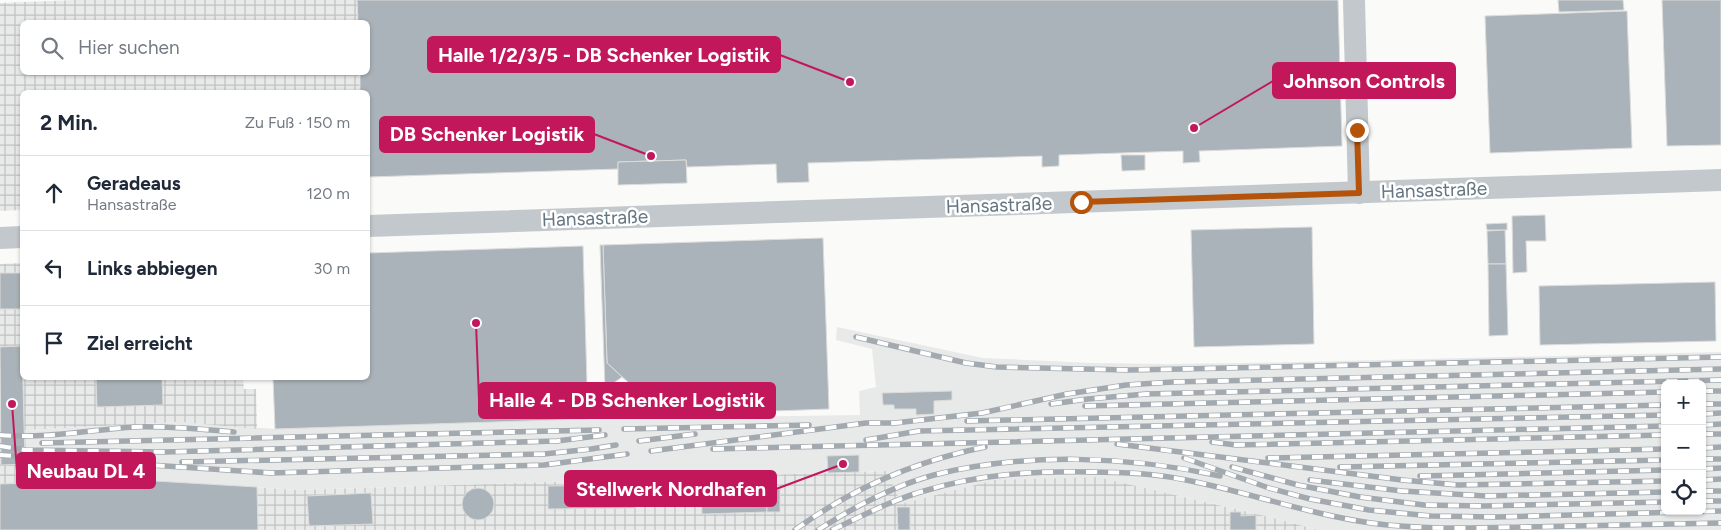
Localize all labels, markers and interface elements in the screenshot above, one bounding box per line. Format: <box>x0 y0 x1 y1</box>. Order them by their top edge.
search box <box>20 20 370 75</box>
icon: search <box>38 34 66 62</box>
text: Hier suchen <box>78 36 179 59</box>
callout: Halle 1/2/3/5 - DB Schenker Logistik <box>428 37 780 72</box>
text: Halle 1/2/3/5 - DB Schenker Logistik <box>438 43 770 67</box>
callout: Johnson Controls <box>1273 63 1455 98</box>
text: Johnson Controls <box>1283 69 1445 93</box>
text: 2 Min. <box>40 110 98 135</box>
text: Zu Fuß · 150 m <box>245 113 350 132</box>
callout: DB Schenker Logistik <box>380 117 594 152</box>
route end <box>1346 119 1369 142</box>
text: DB Schenker Logistik <box>390 122 585 146</box>
text: Geradeaus <box>87 172 181 195</box>
street label: Hansastraße <box>1380 177 1488 203</box>
icon: ahead <box>40 179 68 207</box>
text: 120 m <box>307 184 350 203</box>
route start <box>1070 191 1093 214</box>
street label: Hansastraße <box>945 192 1053 218</box>
text: Hansastraße <box>87 195 177 214</box>
street label: Hansastraße <box>541 205 649 231</box>
icon: left <box>40 254 68 282</box>
text: Links abbiegen <box>87 257 218 280</box>
text: 30 m <box>313 259 350 278</box>
icon: arrive <box>40 329 68 357</box>
text: Ziel erreicht <box>87 332 193 355</box>
map controls <box>1661 380 1706 515</box>
button: + <box>1661 380 1706 425</box>
callout: Halle 4 - DB Schenker Logistik <box>479 383 775 418</box>
text: Halle 4 - DB Schenker Logistik <box>489 388 765 412</box>
button: − <box>1661 425 1706 470</box>
callout: Neubau DL 4 <box>17 453 155 488</box>
text: Neubau DL 4 <box>27 459 146 483</box>
button: locate <box>1661 470 1706 515</box>
callout: Stellwerk Nordhafen <box>565 471 776 506</box>
text: Stellwerk Nordhafen <box>576 477 766 501</box>

